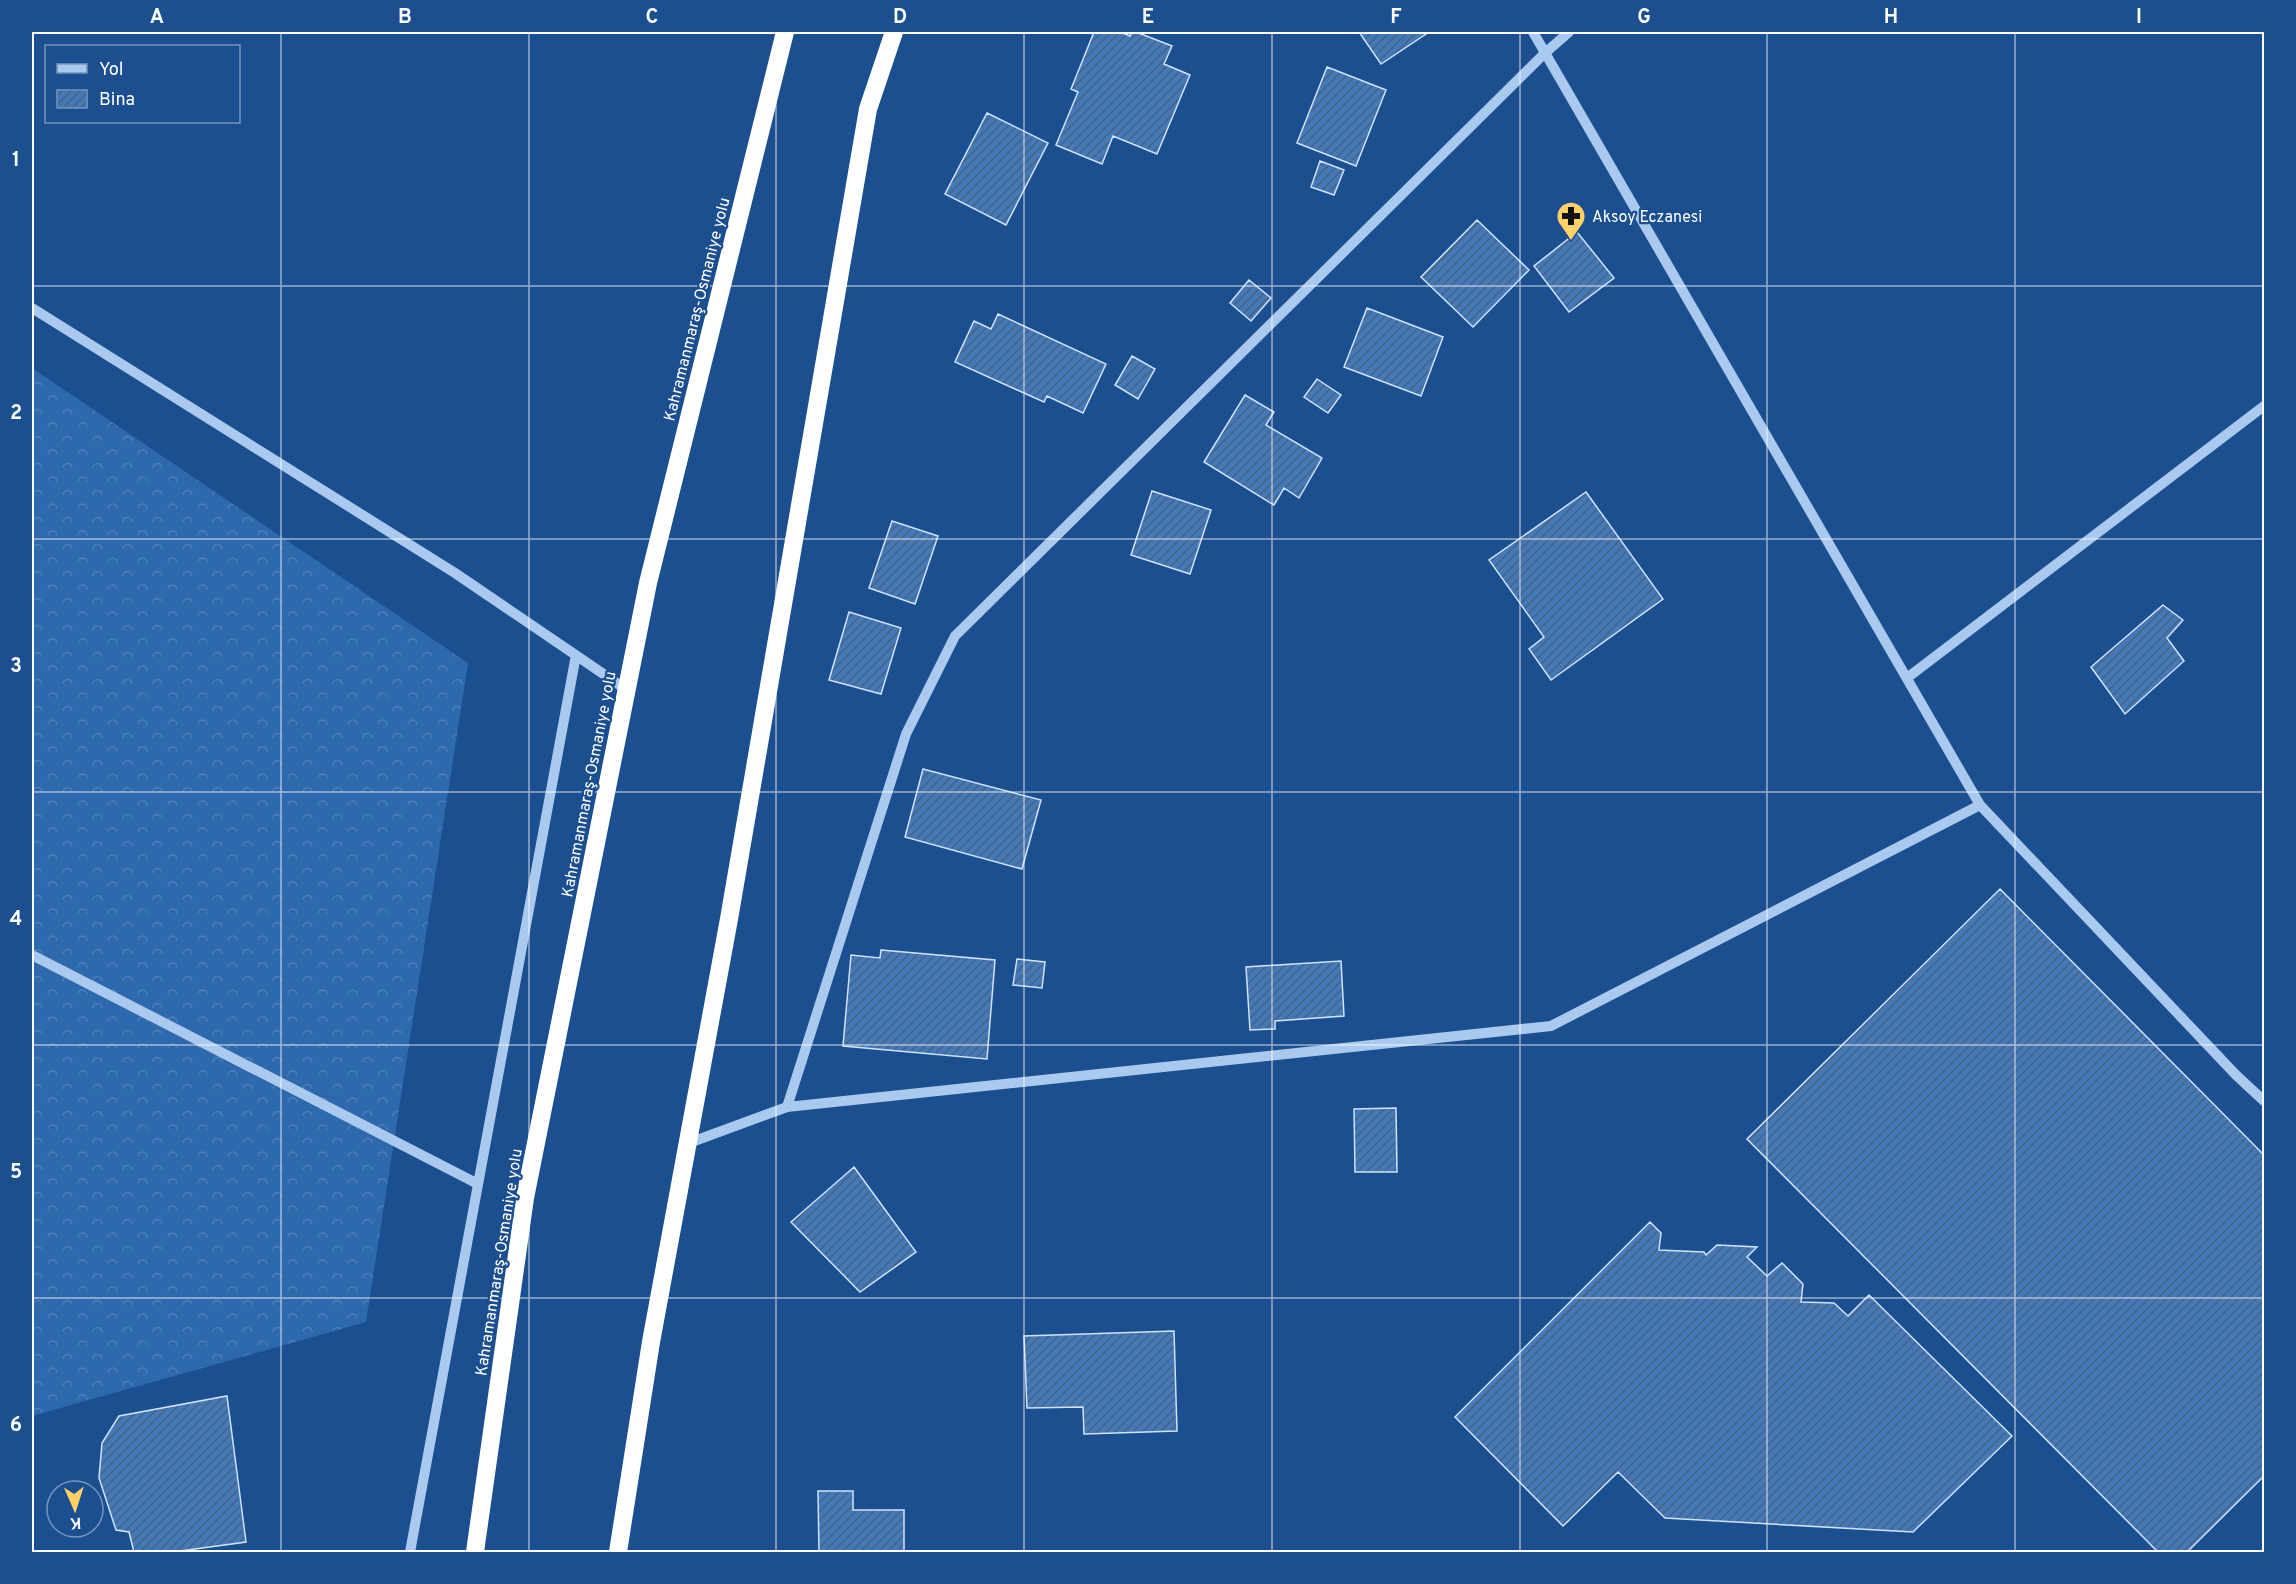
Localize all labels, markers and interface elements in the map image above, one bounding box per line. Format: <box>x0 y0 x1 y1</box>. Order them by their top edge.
text: A <box>150 5 164 31</box>
text: B <box>398 5 412 31</box>
text: C <box>646 5 658 31</box>
text: D <box>893 5 907 31</box>
text: E <box>1142 5 1154 31</box>
text: F <box>1390 5 1402 31</box>
text: G <box>1637 5 1651 31</box>
text: H <box>1884 5 1898 31</box>
text: I <box>2136 5 2142 31</box>
legend <box>45 45 240 123</box>
text: Yol <box>99 59 124 82</box>
text: Bina <box>99 89 135 112</box>
text: 1 <box>12 148 20 174</box>
street label: Kahramanmaraş-Osmaniye yolu <box>660 196 735 423</box>
pharmacy icon: Aksoy Eczanesi <box>1555 200 1587 242</box>
place label: Aksoy Eczanesi <box>1592 208 1702 228</box>
text: 2 <box>10 401 22 427</box>
text: 3 <box>10 654 22 680</box>
street label: Kahramanmaraş-Osmaniye yolu <box>558 670 622 899</box>
text: 4 <box>10 907 22 933</box>
street label: Kahramanmaraş-Osmaniye yolu <box>472 1147 528 1377</box>
text: 5 <box>10 1160 22 1186</box>
text: 6 <box>10 1413 22 1439</box>
north arrow <box>45 1479 105 1539</box>
text: K <box>70 1512 82 1532</box>

